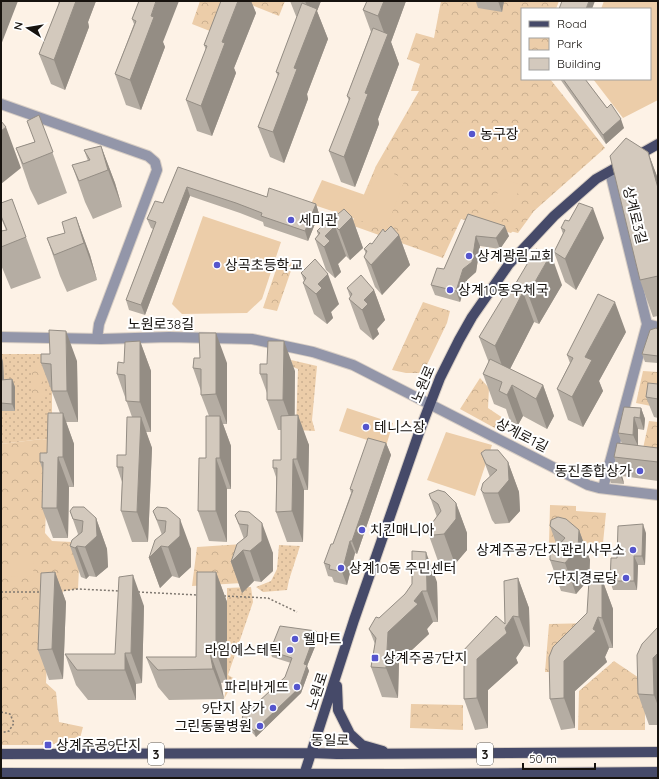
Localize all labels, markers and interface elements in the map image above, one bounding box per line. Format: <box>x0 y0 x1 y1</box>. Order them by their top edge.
north arrow <box>8 8 48 48</box>
legend <box>521 8 651 80</box>
text: Road <box>557 16 587 31</box>
text: N <box>11 21 26 31</box>
text: Park <box>557 36 582 51</box>
text: Building <box>557 56 601 71</box>
place label: 농구장 <box>480 125 519 143</box>
marker: 농구장 <box>467 129 477 139</box>
street label: 상계로3길 <box>619 184 651 246</box>
place label: 세미관 <box>299 211 338 229</box>
marker: 세미관 <box>286 215 296 225</box>
place label: 상계광림교회 <box>477 247 554 265</box>
marker: 상계광림교회 <box>464 251 474 261</box>
place label: 상곡초등학교 <box>225 256 302 274</box>
marker: 상곡초등학교 <box>212 260 222 270</box>
place label: 상계10동우체국 <box>458 281 549 299</box>
marker: 상계10동우체국 <box>445 285 455 295</box>
street label: 노원로38길 <box>128 315 194 333</box>
street label: 노원로 <box>407 363 439 405</box>
street label: 상계로1길 <box>493 414 551 456</box>
place label: 테니스장 <box>374 418 426 436</box>
marker: 테니스장 <box>361 422 371 432</box>
place label: 동진종합상가 <box>555 462 632 480</box>
marker: 동진종합상가 <box>635 466 645 476</box>
place label: 치킨매니아 <box>370 521 435 539</box>
marker: 치킨매니아 <box>357 525 367 535</box>
place label: 상계주공7단지관리사무소 <box>476 541 625 559</box>
marker: 상계주공7단지관리사무소 <box>628 545 638 555</box>
place label: 상계10동 주민센터 <box>349 559 457 577</box>
marker: 상계10동 주민센터 <box>336 563 346 573</box>
place label: 7단지경로당 <box>546 569 618 587</box>
marker: 7단지경로당 <box>621 573 631 583</box>
place label: 웰마트 <box>303 630 342 648</box>
marker: 웰마트 <box>290 634 300 644</box>
place label: 라임에스테틱 <box>205 641 282 659</box>
marker: 라임에스테틱 <box>285 645 295 655</box>
place label: 상계주공7단지 <box>383 649 467 667</box>
marker: 상계주공7단지 <box>370 653 380 663</box>
street label: 노원로 <box>302 670 332 712</box>
place label: 파리바게뜨 <box>225 678 289 696</box>
marker: 파리바게뜨 <box>292 682 302 692</box>
place label: 9단지 상가 <box>202 699 265 717</box>
marker: 9단지 상가 <box>268 703 278 713</box>
place label: 그린동물병원 <box>175 717 252 735</box>
marker: 그린동물병원 <box>255 721 265 731</box>
street label: 동일로 <box>311 731 350 749</box>
place label: 상계주공9단지 <box>56 736 141 754</box>
marker: 상계주공9단지 <box>43 740 53 750</box>
road number: 3 <box>148 743 164 765</box>
road number: 3 <box>477 743 493 765</box>
scale bar <box>523 745 595 771</box>
text: 50 m <box>529 751 557 766</box>

